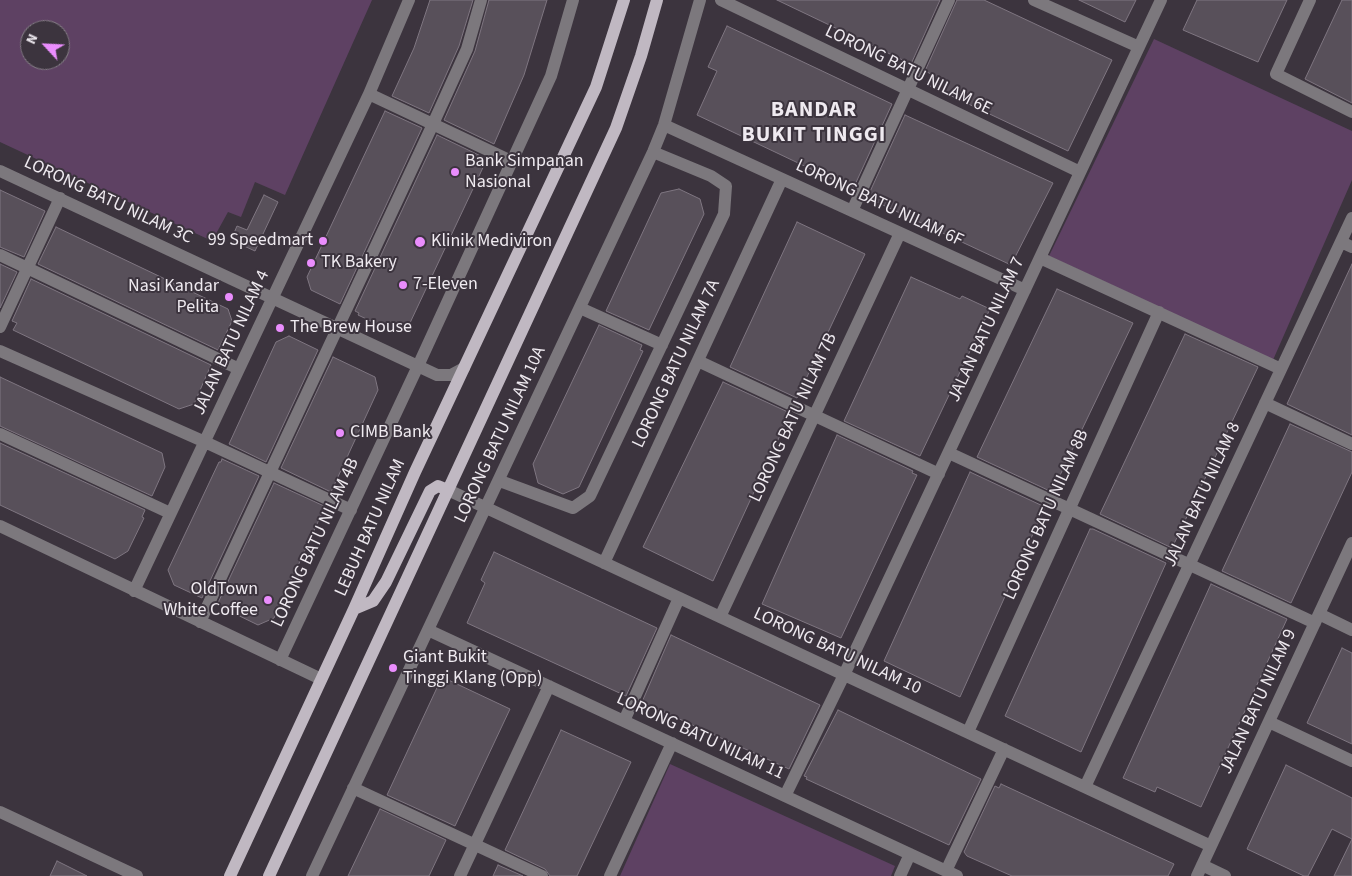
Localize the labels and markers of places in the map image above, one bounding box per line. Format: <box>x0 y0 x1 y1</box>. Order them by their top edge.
place label: Bank Simpanan Nasional <box>465 151 584 193</box>
marker: Bank Simpanan Nasional <box>449 166 461 178</box>
place label: 99 Speedmart <box>208 230 313 252</box>
place label: Klinik Mediviron <box>431 231 552 253</box>
marker: 99 Speedmart <box>317 235 329 247</box>
marker: Klinik Mediviron <box>413 235 427 249</box>
place label: TK Bakery <box>321 252 397 274</box>
marker: TK Bakery <box>305 257 317 269</box>
place label: 7-Eleven <box>413 274 478 296</box>
place label: Nasi Kandar Pelita <box>128 276 219 318</box>
marker: 7-Eleven <box>397 279 409 291</box>
marker: Nasi Kandar Pelita <box>223 291 235 303</box>
place label: The Brew House <box>290 317 412 339</box>
marker: The Brew House <box>274 322 286 334</box>
place label: CIMB Bank <box>350 422 431 444</box>
marker: CIMB Bank <box>334 427 346 439</box>
place label: OldTown White Coffee <box>163 579 258 622</box>
marker: OldTown White Coffee <box>262 594 274 606</box>
place label: Giant Bukit Tinggi Klang (Opp) <box>403 647 543 690</box>
marker: Giant Bukit Tinggi Klang (Opp) <box>387 662 399 674</box>

